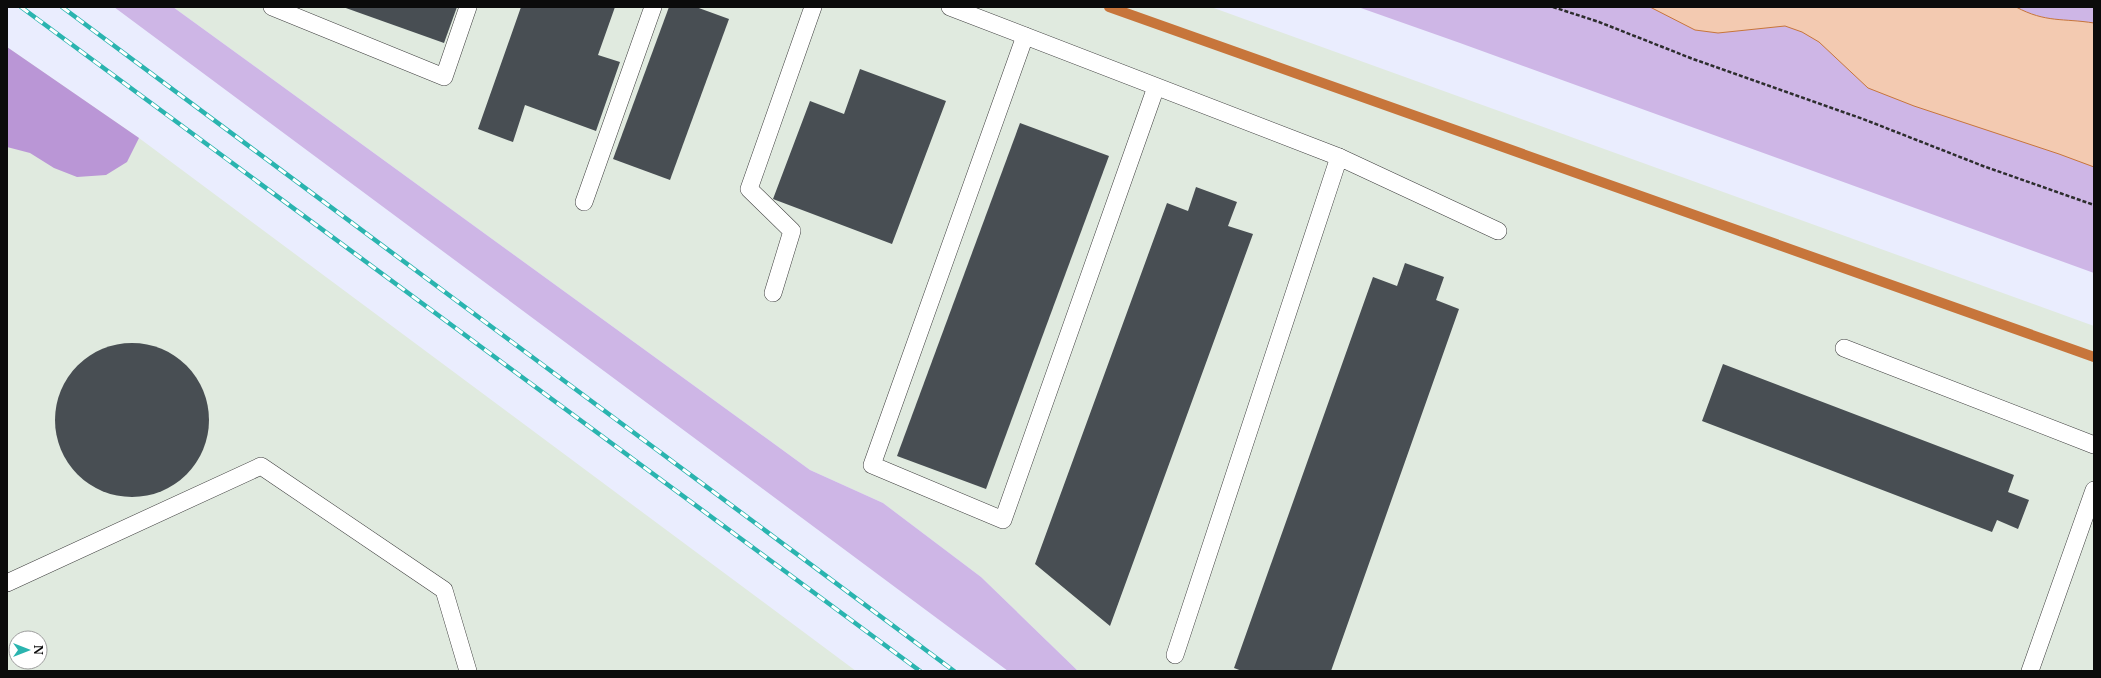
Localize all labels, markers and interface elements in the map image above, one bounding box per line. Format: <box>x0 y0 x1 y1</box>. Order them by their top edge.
north arrow <box>8 630 48 670</box>
text: N <box>31 645 45 656</box>

